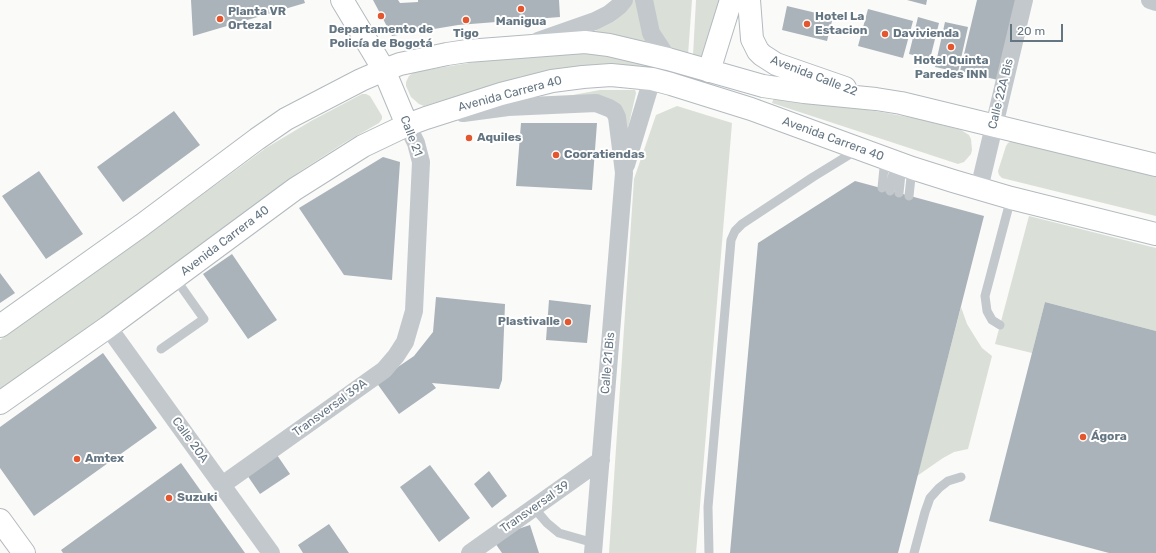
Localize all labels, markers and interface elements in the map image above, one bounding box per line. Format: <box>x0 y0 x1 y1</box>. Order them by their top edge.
marker: Manigua <box>516 4 526 14</box>
place label: Planta VR Ortezal <box>228 5 286 33</box>
place label: Hotel La Estacion <box>815 10 868 38</box>
marker: Departamento de Policía de Bogotá <box>376 11 386 21</box>
marker: Planta VR Ortezal <box>215 14 225 24</box>
marker: Tigo <box>461 15 471 25</box>
place label: Manigua <box>496 15 546 29</box>
scale bar <box>1012 16 1065 42</box>
marker: Hotel La Estacion <box>802 19 812 29</box>
place label: Departamento de Policía de Bogotá <box>329 23 433 51</box>
text: 20 m <box>1017 24 1045 38</box>
place label: Tigo <box>453 27 479 41</box>
place label: Davivienda <box>893 27 959 41</box>
marker: Davivienda <box>880 29 890 39</box>
marker: Hotel Quinta Paredes INN <box>946 42 956 52</box>
street label: Avenida Calle 22 <box>769 53 859 99</box>
place label: Hotel Quinta Paredes INN <box>914 54 988 82</box>
street label: Calle 22A Bis <box>985 57 1017 131</box>
street label: Avenida Carrera 40 <box>456 73 564 115</box>
street label: Calle 21 <box>397 114 425 158</box>
street label: Avenida Carrera 40 <box>780 114 886 164</box>
place label: Aquiles <box>477 131 521 145</box>
marker: Aquiles <box>464 133 474 143</box>
place label: Cooratiendas <box>564 148 645 162</box>
marker: Cooratiendas <box>551 150 561 160</box>
street label: Avenida Carrera 40 <box>178 203 272 279</box>
place label: Plastivalle <box>498 315 560 329</box>
marker: Plastivalle <box>563 317 573 327</box>
street label: Calle 21 Bis <box>598 331 618 395</box>
street label: Transversal 39A <box>290 376 370 440</box>
street label: Calle 20A <box>169 414 211 466</box>
place label: Ágora <box>1091 430 1127 444</box>
marker: Ágora <box>1078 432 1088 442</box>
place label: Amtex <box>85 452 124 466</box>
marker: Amtex <box>72 454 82 464</box>
street label: Transversal 39 <box>498 478 572 536</box>
place label: Suzuki <box>177 491 217 505</box>
marker: Suzuki <box>164 493 174 503</box>

